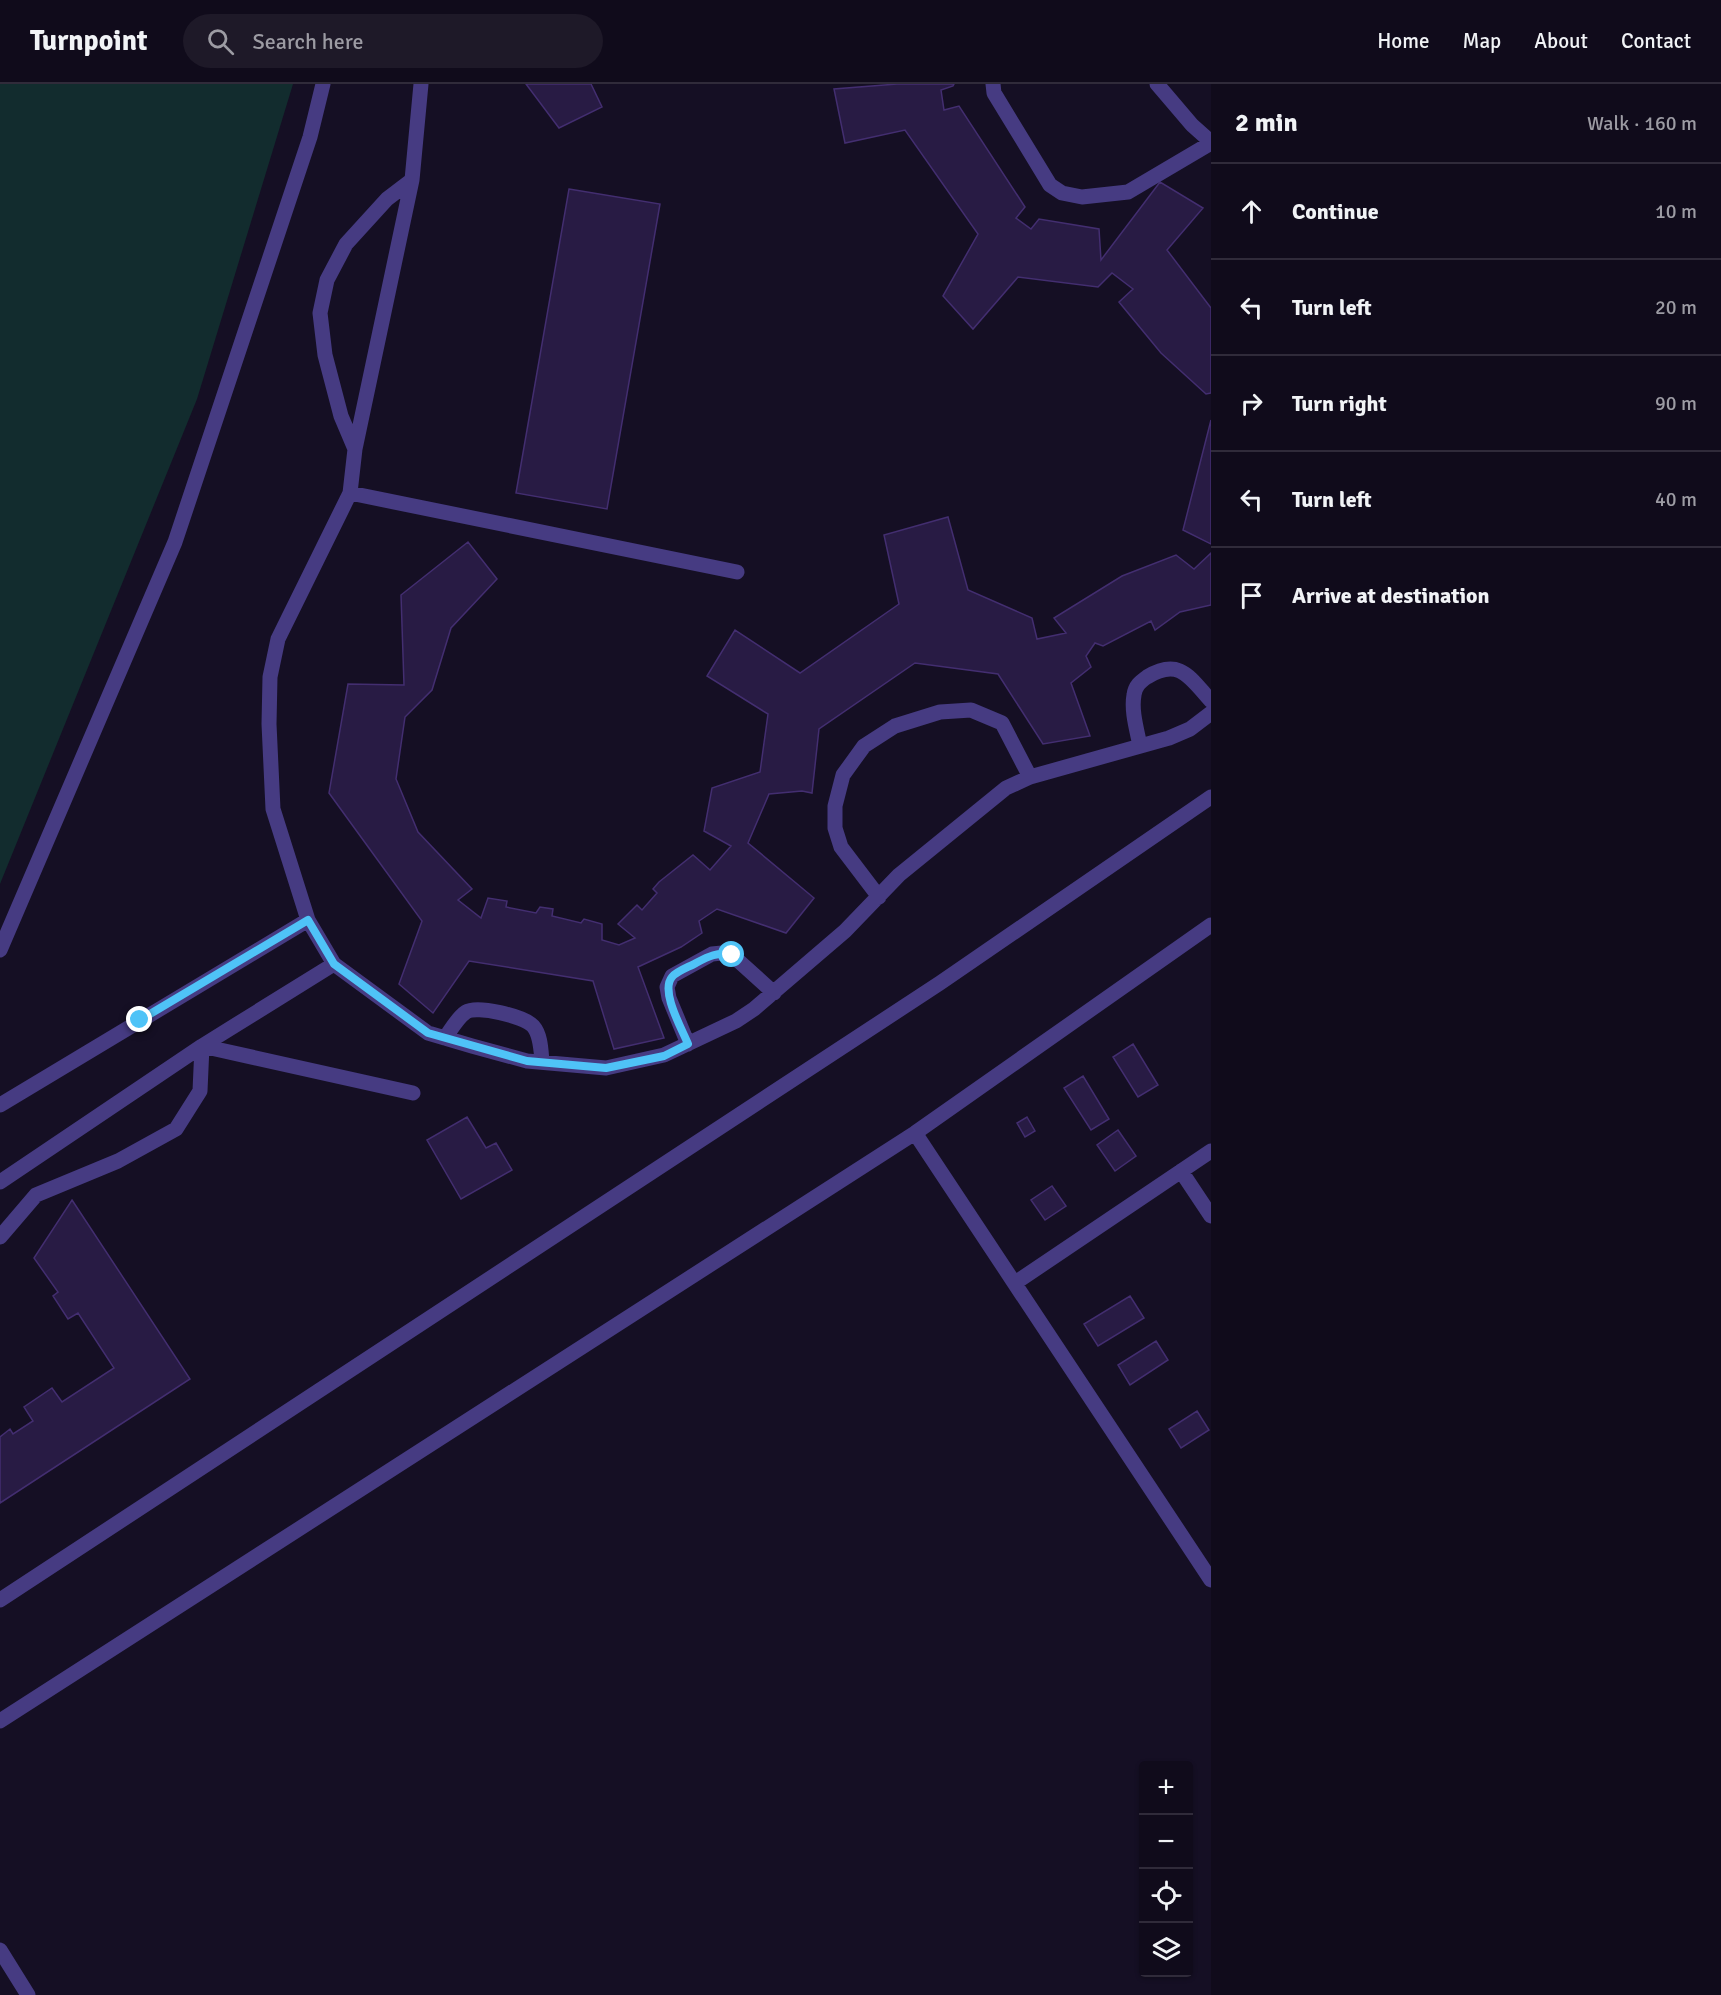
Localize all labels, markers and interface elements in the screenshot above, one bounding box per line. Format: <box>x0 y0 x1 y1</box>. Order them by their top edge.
search box <box>183 14 603 68</box>
text: Turnpoint <box>30 24 147 58</box>
icon: search <box>204 25 237 58</box>
text: Search here <box>252 28 363 55</box>
text: Home <box>1377 28 1430 54</box>
text: Map <box>1463 28 1501 54</box>
text: About <box>1534 28 1588 54</box>
text: Contact <box>1621 28 1691 54</box>
text: 2 min <box>1235 107 1298 139</box>
text: Walk · 160 m <box>1587 111 1697 136</box>
icon: ahead <box>1235 195 1268 228</box>
text: Continue <box>1292 198 1379 225</box>
text: 10 m <box>1655 199 1697 224</box>
icon: left <box>1235 291 1268 324</box>
text: Turn left <box>1292 294 1372 321</box>
text: 20 m <box>1655 295 1697 320</box>
icon: right <box>1235 387 1268 420</box>
text: Turn right <box>1292 390 1387 417</box>
text: 90 m <box>1655 391 1697 416</box>
icon: left <box>1235 483 1268 516</box>
text: Turn left <box>1292 486 1372 513</box>
text: 40 m <box>1655 487 1697 512</box>
icon: arrive <box>1235 579 1268 612</box>
text: Arrive at destination <box>1292 582 1489 609</box>
route start <box>718 941 744 967</box>
route end <box>126 1006 152 1032</box>
map controls <box>1139 1761 1193 1977</box>
button: + <box>1139 1761 1193 1815</box>
button: − <box>1139 1815 1193 1869</box>
button: locate <box>1139 1869 1193 1923</box>
button: layers <box>1139 1923 1193 1977</box>

